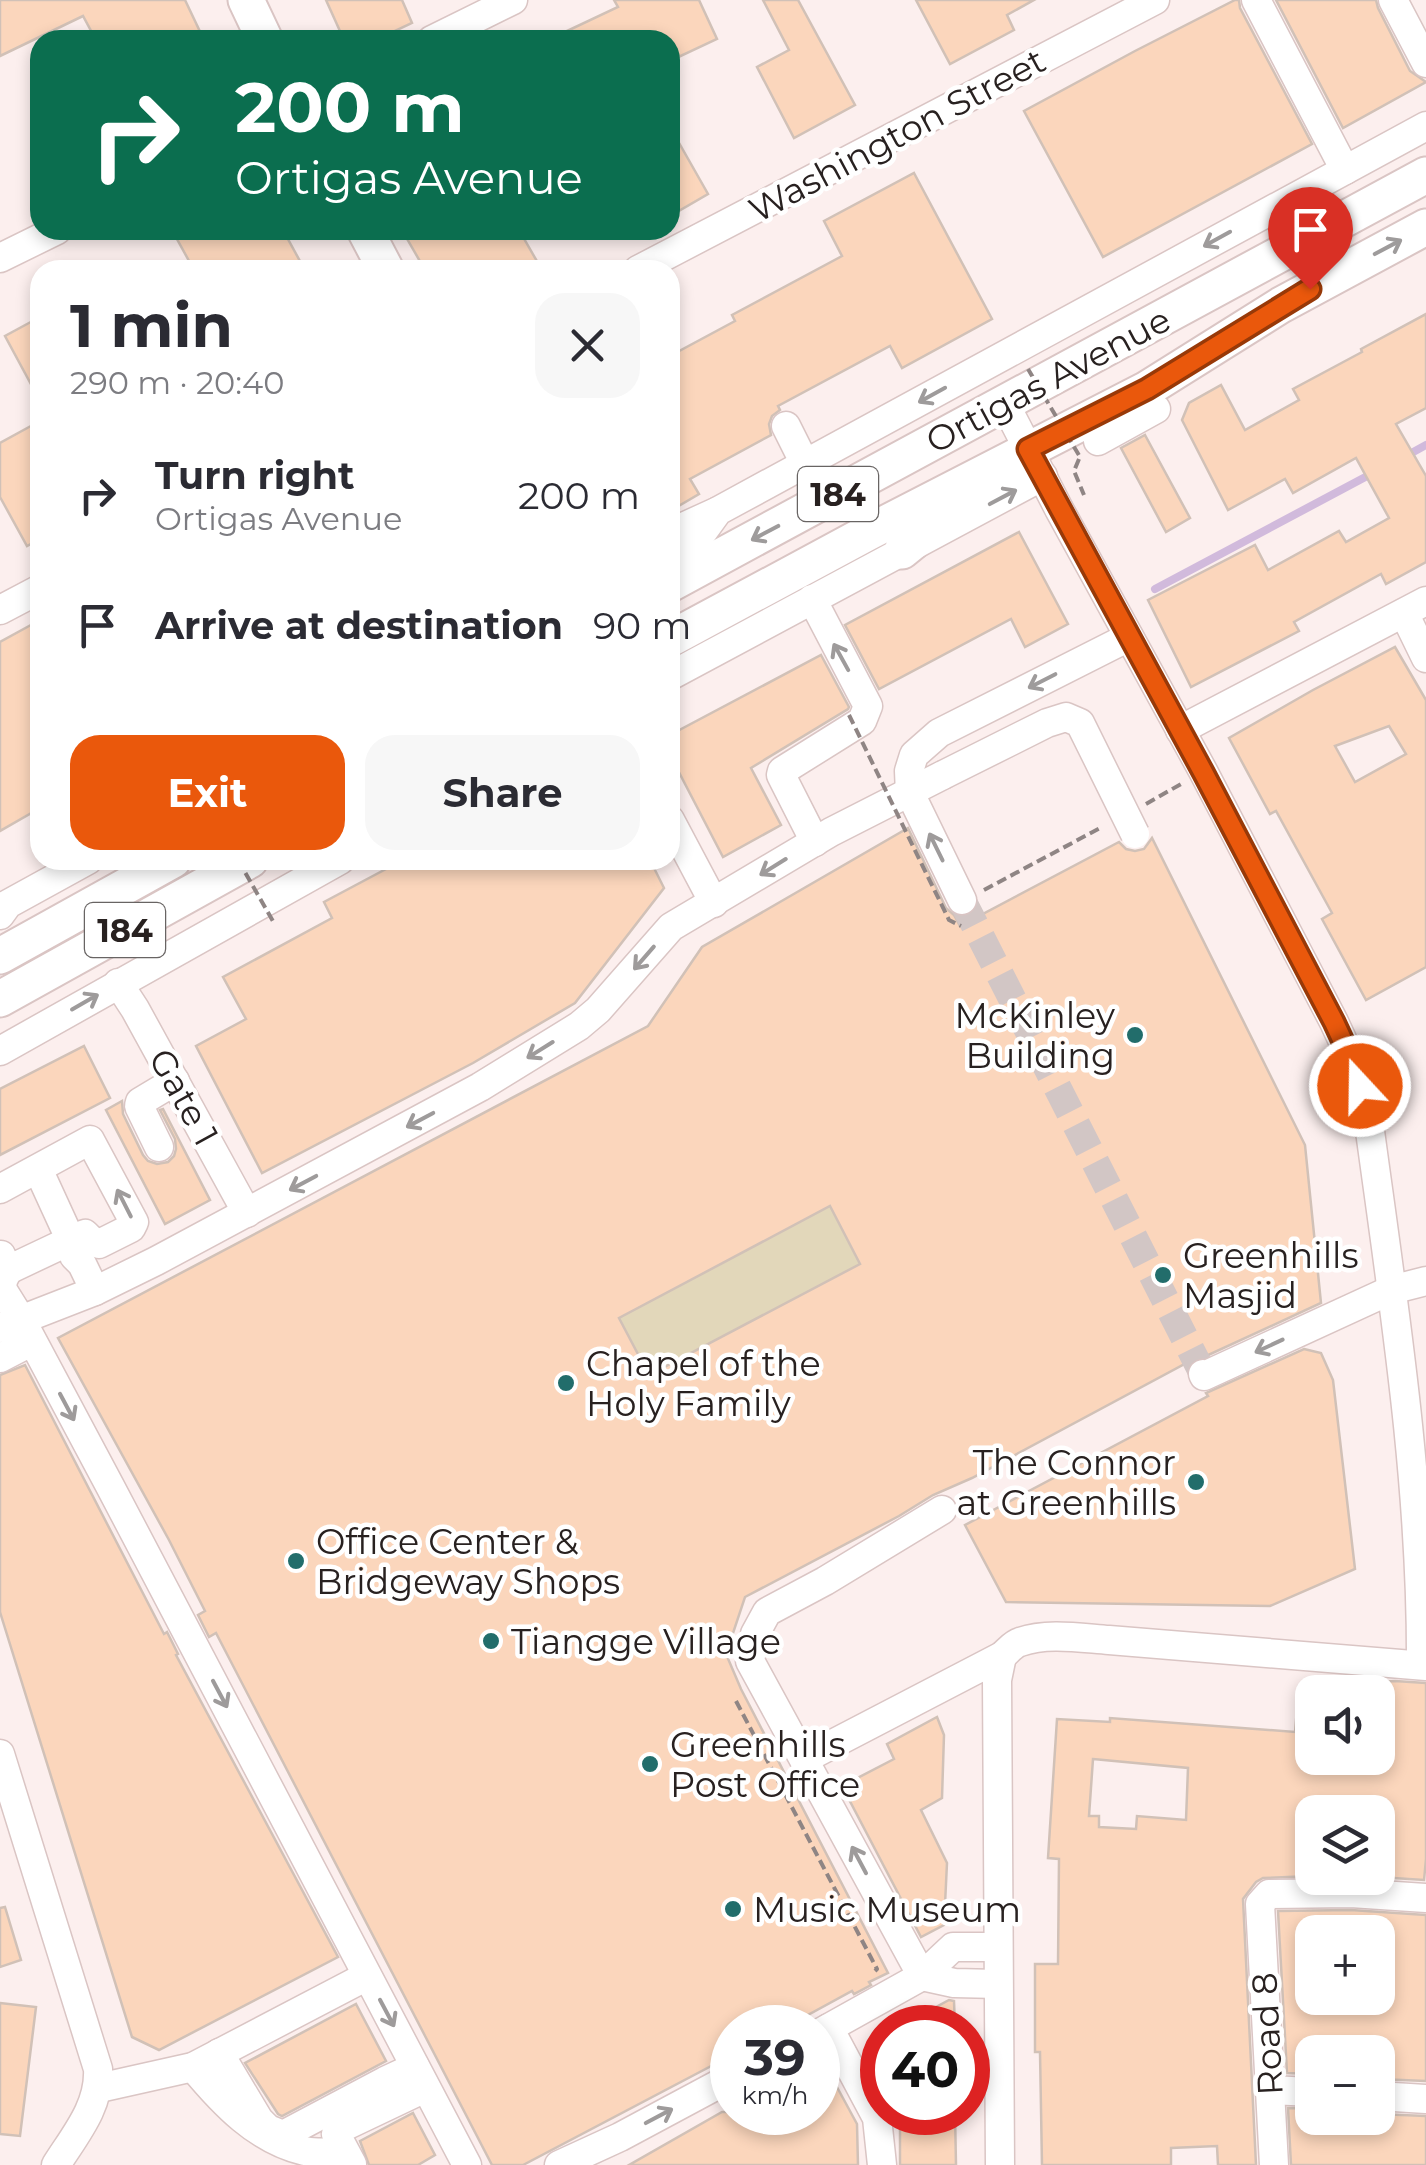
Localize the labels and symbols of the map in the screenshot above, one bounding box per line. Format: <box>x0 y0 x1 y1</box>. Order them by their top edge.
street label: Washington Street <box>741 39 1053 231</box>
pin <box>1268 187 1353 290</box>
one-way arrow <box>1203 230 1233 250</box>
one-way arrow <box>1372 237 1402 257</box>
street label: Ortigas Avenue <box>918 298 1178 462</box>
one-way arrow <box>918 385 947 405</box>
road number: 184 <box>798 467 878 521</box>
one-way arrow <box>988 487 1017 506</box>
one-way arrow <box>750 524 780 543</box>
one-way arrow <box>831 642 851 672</box>
one-way arrow <box>1027 672 1057 691</box>
one-way arrow <box>925 833 944 863</box>
one-way arrow <box>759 857 788 878</box>
road number: 184 <box>85 903 165 957</box>
one-way arrow <box>633 945 656 970</box>
one-way arrow <box>69 992 99 1012</box>
place label: McKinley Building <box>955 994 1115 1077</box>
marker: McKinley Building <box>1124 1024 1146 1046</box>
position arrow <box>1308 1034 1412 1138</box>
one-way arrow <box>526 1040 555 1060</box>
street label: Gate 1 <box>140 1041 228 1153</box>
one-way arrow <box>405 1111 435 1130</box>
one-way arrow <box>289 1173 319 1193</box>
one-way arrow <box>114 1188 133 1218</box>
place label: Greenhills Masjid <box>1183 1234 1359 1317</box>
marker: Greenhills Masjid <box>1152 1264 1174 1286</box>
one-way arrow <box>1254 1338 1284 1357</box>
place label: Chapel of the Holy Family <box>586 1342 821 1425</box>
marker: Chapel of the Holy Family <box>555 1372 577 1394</box>
one-way arrow <box>58 1391 78 1421</box>
place label: The Connor at Greenhills <box>956 1441 1176 1524</box>
marker: The Connor at Greenhills <box>1185 1471 1207 1493</box>
place label: Office Center & Bridgeway Shops <box>316 1520 620 1603</box>
marker: Office Center & Bridgeway Shops <box>285 1550 307 1572</box>
place label: Tiangge Village <box>511 1620 781 1663</box>
marker: Tiangge Village <box>480 1630 502 1652</box>
one-way arrow <box>211 1678 230 1708</box>
place label: Greenhills Post Office <box>670 1723 860 1806</box>
marker: Greenhills Post Office <box>639 1753 661 1775</box>
one-way arrow <box>848 1845 868 1875</box>
place label: Music Museum <box>753 1888 1021 1931</box>
marker: Music Museum <box>722 1898 744 1920</box>
street label: Road 8 <box>1242 1971 1292 2097</box>
one-way arrow <box>377 1997 397 2027</box>
speed limit sign: 40 <box>860 2005 990 2135</box>
one-way arrow <box>644 2105 674 2125</box>

